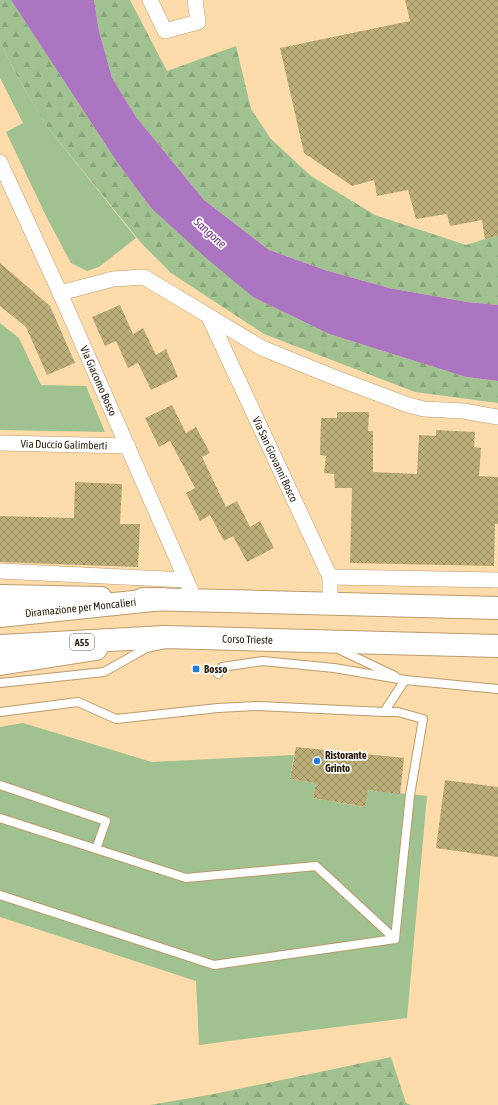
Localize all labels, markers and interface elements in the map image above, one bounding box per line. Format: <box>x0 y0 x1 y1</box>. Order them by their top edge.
water label: Sangone <box>190 214 229 252</box>
street label: Via Giacomo Bosso <box>78 344 119 418</box>
street label: Via San Giovanni Bosco <box>250 415 300 504</box>
street label: Via Duccio Galimberti <box>20 437 108 452</box>
street label: Diramazione per Moncalieri <box>24 596 137 619</box>
street label: Corso Trieste <box>222 633 273 646</box>
road number: A55 <box>70 634 94 650</box>
place label: Bosso <box>204 663 227 675</box>
marker: Bosso <box>191 664 201 674</box>
place label: Ristorante Grinto <box>325 749 367 774</box>
marker: Ristorante Grinto <box>312 756 322 766</box>

